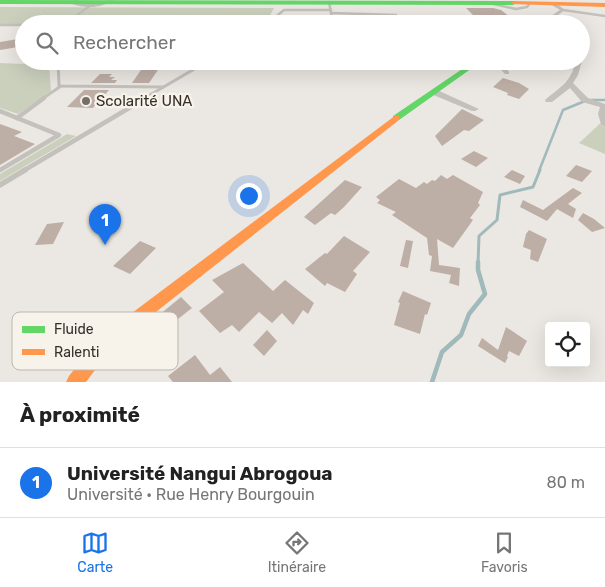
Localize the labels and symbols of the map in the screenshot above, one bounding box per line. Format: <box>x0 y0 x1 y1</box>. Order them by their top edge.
place label: Scolarité UNA <box>96 92 192 110</box>
marker: Scolarité UNA <box>80 95 92 107</box>
your location <box>236 183 262 209</box>
pin: 1 <box>89 204 121 245</box>
legend <box>12 312 178 370</box>
text: Fluide <box>54 321 94 338</box>
text: Ralenti <box>54 344 99 361</box>

